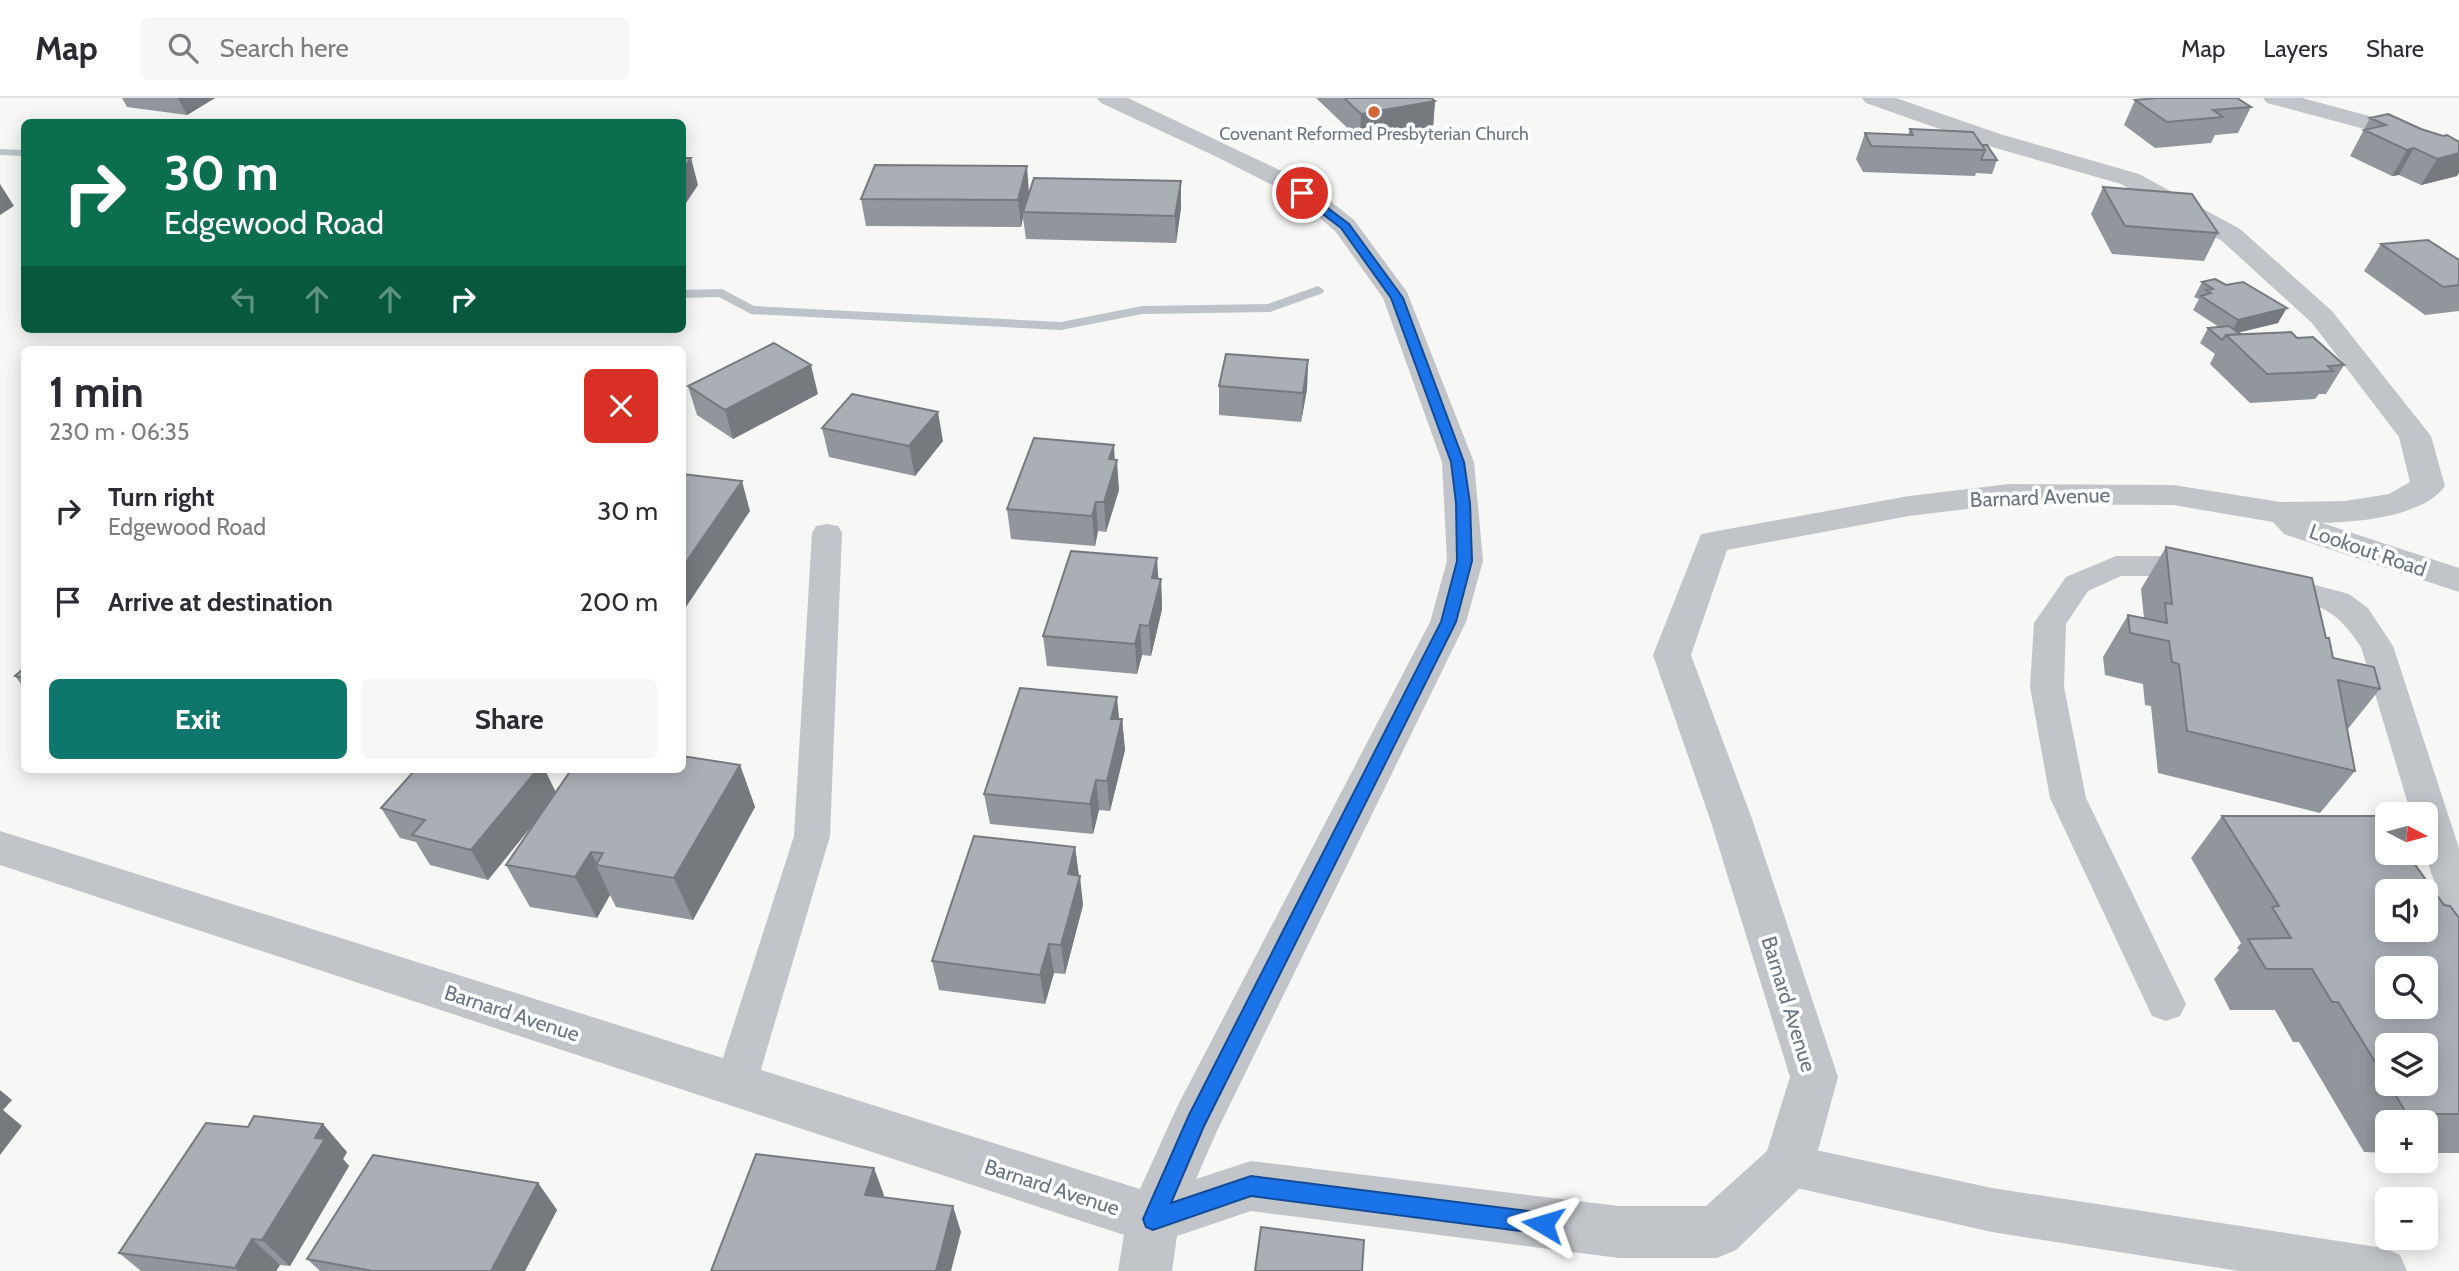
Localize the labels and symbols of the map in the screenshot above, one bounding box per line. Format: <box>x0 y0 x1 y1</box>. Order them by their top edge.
marker: Covenant Reformed Presbyterian Church <box>1366 104 1382 120</box>
place label: Covenant Reformed Presbyterian Church <box>1219 123 1529 145</box>
pin <box>1272 163 1332 223</box>
street label: Barnard Avenue <box>1969 482 2111 512</box>
street label: Lookout Road <box>2306 518 2430 582</box>
north arrow <box>2375 802 2438 864</box>
street label: Barnard Avenue <box>1757 933 1822 1075</box>
street label: Barnard Avenue <box>441 979 583 1047</box>
street label: Barnard Avenue <box>981 1153 1123 1221</box>
position arrow <box>1506 1187 1580 1261</box>

